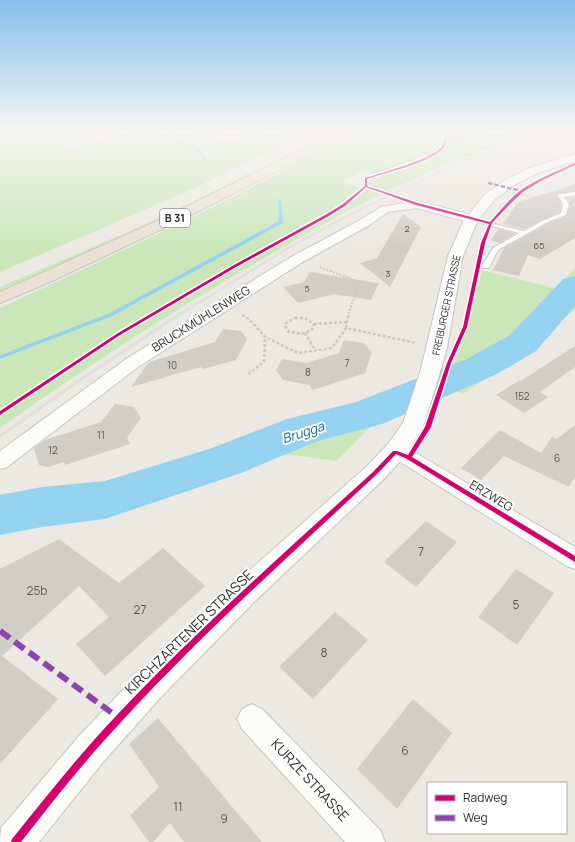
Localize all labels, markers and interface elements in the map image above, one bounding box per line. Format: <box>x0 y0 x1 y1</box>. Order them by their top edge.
road number: B 31 <box>160 209 190 227</box>
house number: 2 <box>404 222 410 235</box>
house number: 65 <box>534 239 544 252</box>
street label: FREIBURGER STRASSE <box>428 253 464 357</box>
house number: 3 <box>386 267 391 280</box>
street label: BRUCKMÜHLENWEG <box>148 281 254 356</box>
house number: 5 <box>304 282 310 295</box>
house number: 7 <box>344 356 350 370</box>
house number: 10 <box>167 358 177 372</box>
house number: 8 <box>305 365 311 379</box>
house number: 152 <box>514 389 530 403</box>
water label: Brugga <box>280 417 327 447</box>
house number: 11 <box>97 428 105 442</box>
house number: 12 <box>48 443 58 457</box>
house number: 6 <box>554 451 560 465</box>
street label: ERZWEG <box>466 476 517 515</box>
house number: 7 <box>418 543 424 560</box>
street label: KIRCHZARTENER STRASSE <box>120 565 257 698</box>
house number: 25b <box>27 582 47 599</box>
house number: 5 <box>513 596 520 613</box>
house number: 27 <box>134 601 146 618</box>
house number: 8 <box>321 644 328 661</box>
street label: KURZE STRASSE <box>267 734 354 825</box>
house number: 6 <box>401 742 409 759</box>
legend <box>427 782 567 834</box>
text: Radweg <box>463 789 507 806</box>
house number: 11 <box>173 798 183 815</box>
text: Weg <box>463 809 488 826</box>
house number: 9 <box>220 810 228 827</box>

